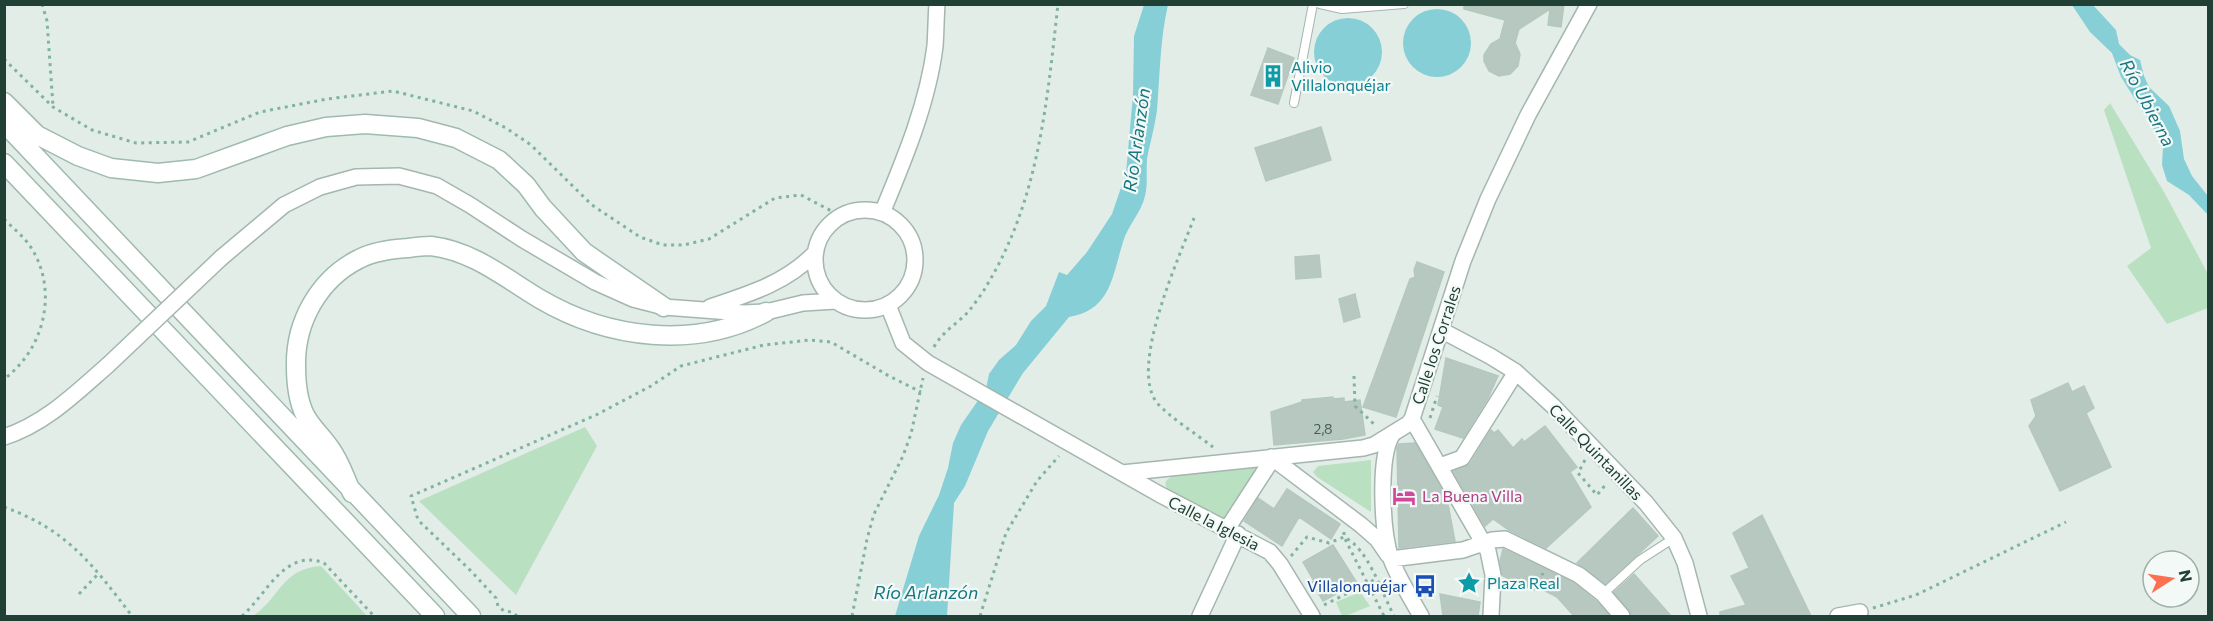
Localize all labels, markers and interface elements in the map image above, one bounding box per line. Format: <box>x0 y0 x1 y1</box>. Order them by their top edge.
water label: Río Ubierna <box>2116 55 2180 150</box>
place label: Alivio Villalonquéjar <box>1291 57 1392 94</box>
building icon: Alivio Villalonquéjar <box>1260 63 1286 89</box>
water label: Río Arlanzón <box>1118 86 1154 193</box>
street label: Calle los Corrales <box>1407 283 1464 407</box>
street label: Calle Quintanillas <box>1546 400 1647 504</box>
house number: 2,8 <box>1313 420 1333 437</box>
hotel icon: La Buena Villa <box>1391 483 1417 509</box>
place label: La Buena Villa <box>1422 486 1523 505</box>
street label: Calle la Iglesia <box>1165 491 1263 554</box>
north arrow <box>2141 549 2201 609</box>
text: N <box>2176 568 2197 584</box>
place icon: Plaza Real <box>1456 570 1482 596</box>
bus stop icon: Villalonquéjar <box>1412 573 1438 599</box>
place label: Plaza Real <box>1487 573 1560 592</box>
place label: Villalonquéjar <box>1307 576 1408 595</box>
water label: Río Arlanzón <box>874 581 978 603</box>

